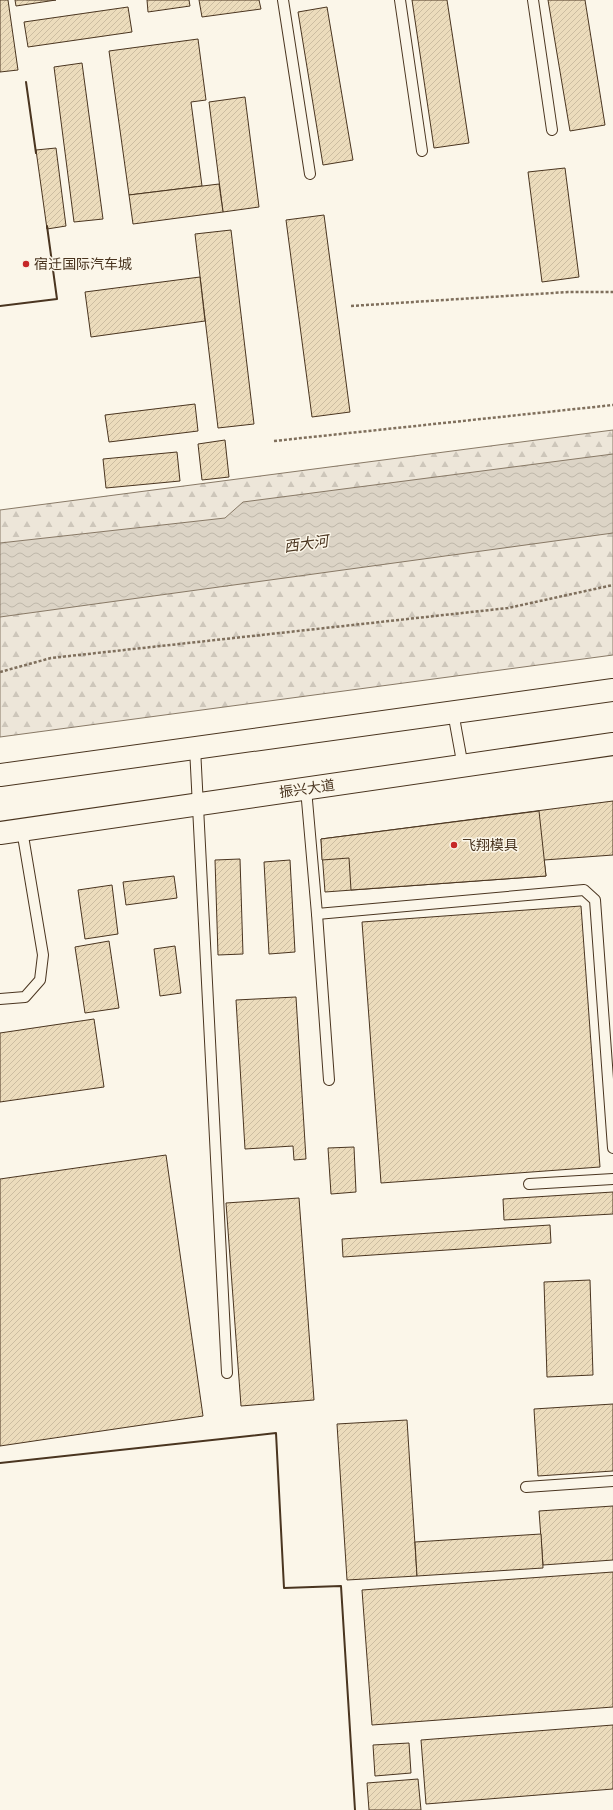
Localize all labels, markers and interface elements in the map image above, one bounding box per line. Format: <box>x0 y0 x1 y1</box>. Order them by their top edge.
place label: 宿迁国际汽车城 <box>34 256 132 273</box>
marker: 宿迁国际汽车城 <box>21 259 31 269</box>
water label: 西大河 <box>282 532 332 556</box>
street label: 振兴大道 <box>278 777 336 801</box>
place label: 飞翔模具 <box>462 837 518 854</box>
marker: 飞翔模具 <box>449 840 459 850</box>

